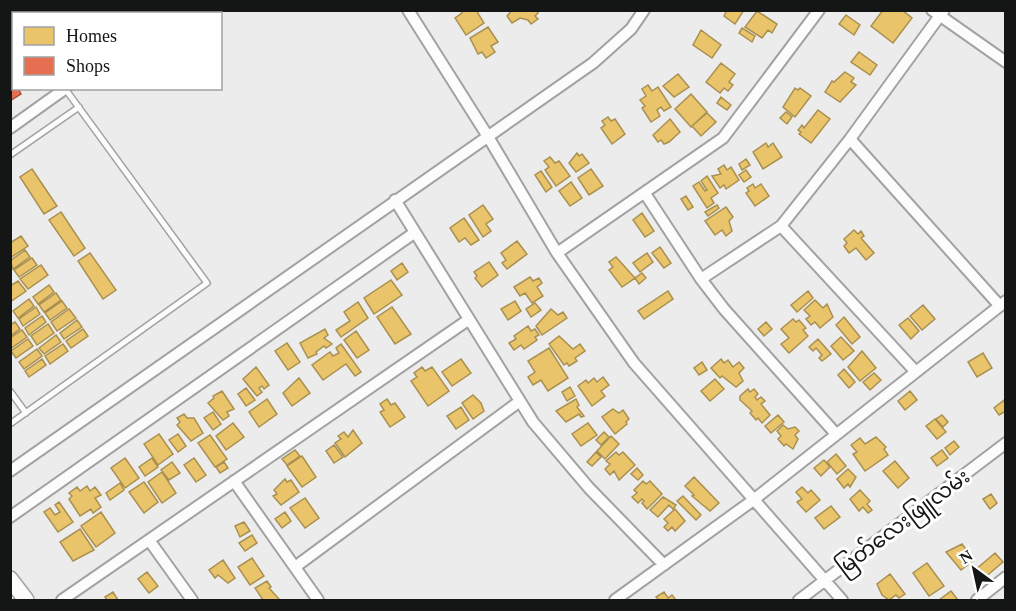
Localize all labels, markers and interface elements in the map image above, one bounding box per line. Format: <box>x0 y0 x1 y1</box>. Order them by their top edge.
legend <box>12 12 222 90</box>
text: Homes <box>66 26 117 46</box>
text: Shops <box>66 56 110 76</box>
street label: မြတ်လေးဖြူလမ်း <box>829 461 977 584</box>
north arrow <box>944 539 1004 599</box>
text: N <box>957 546 976 567</box>

